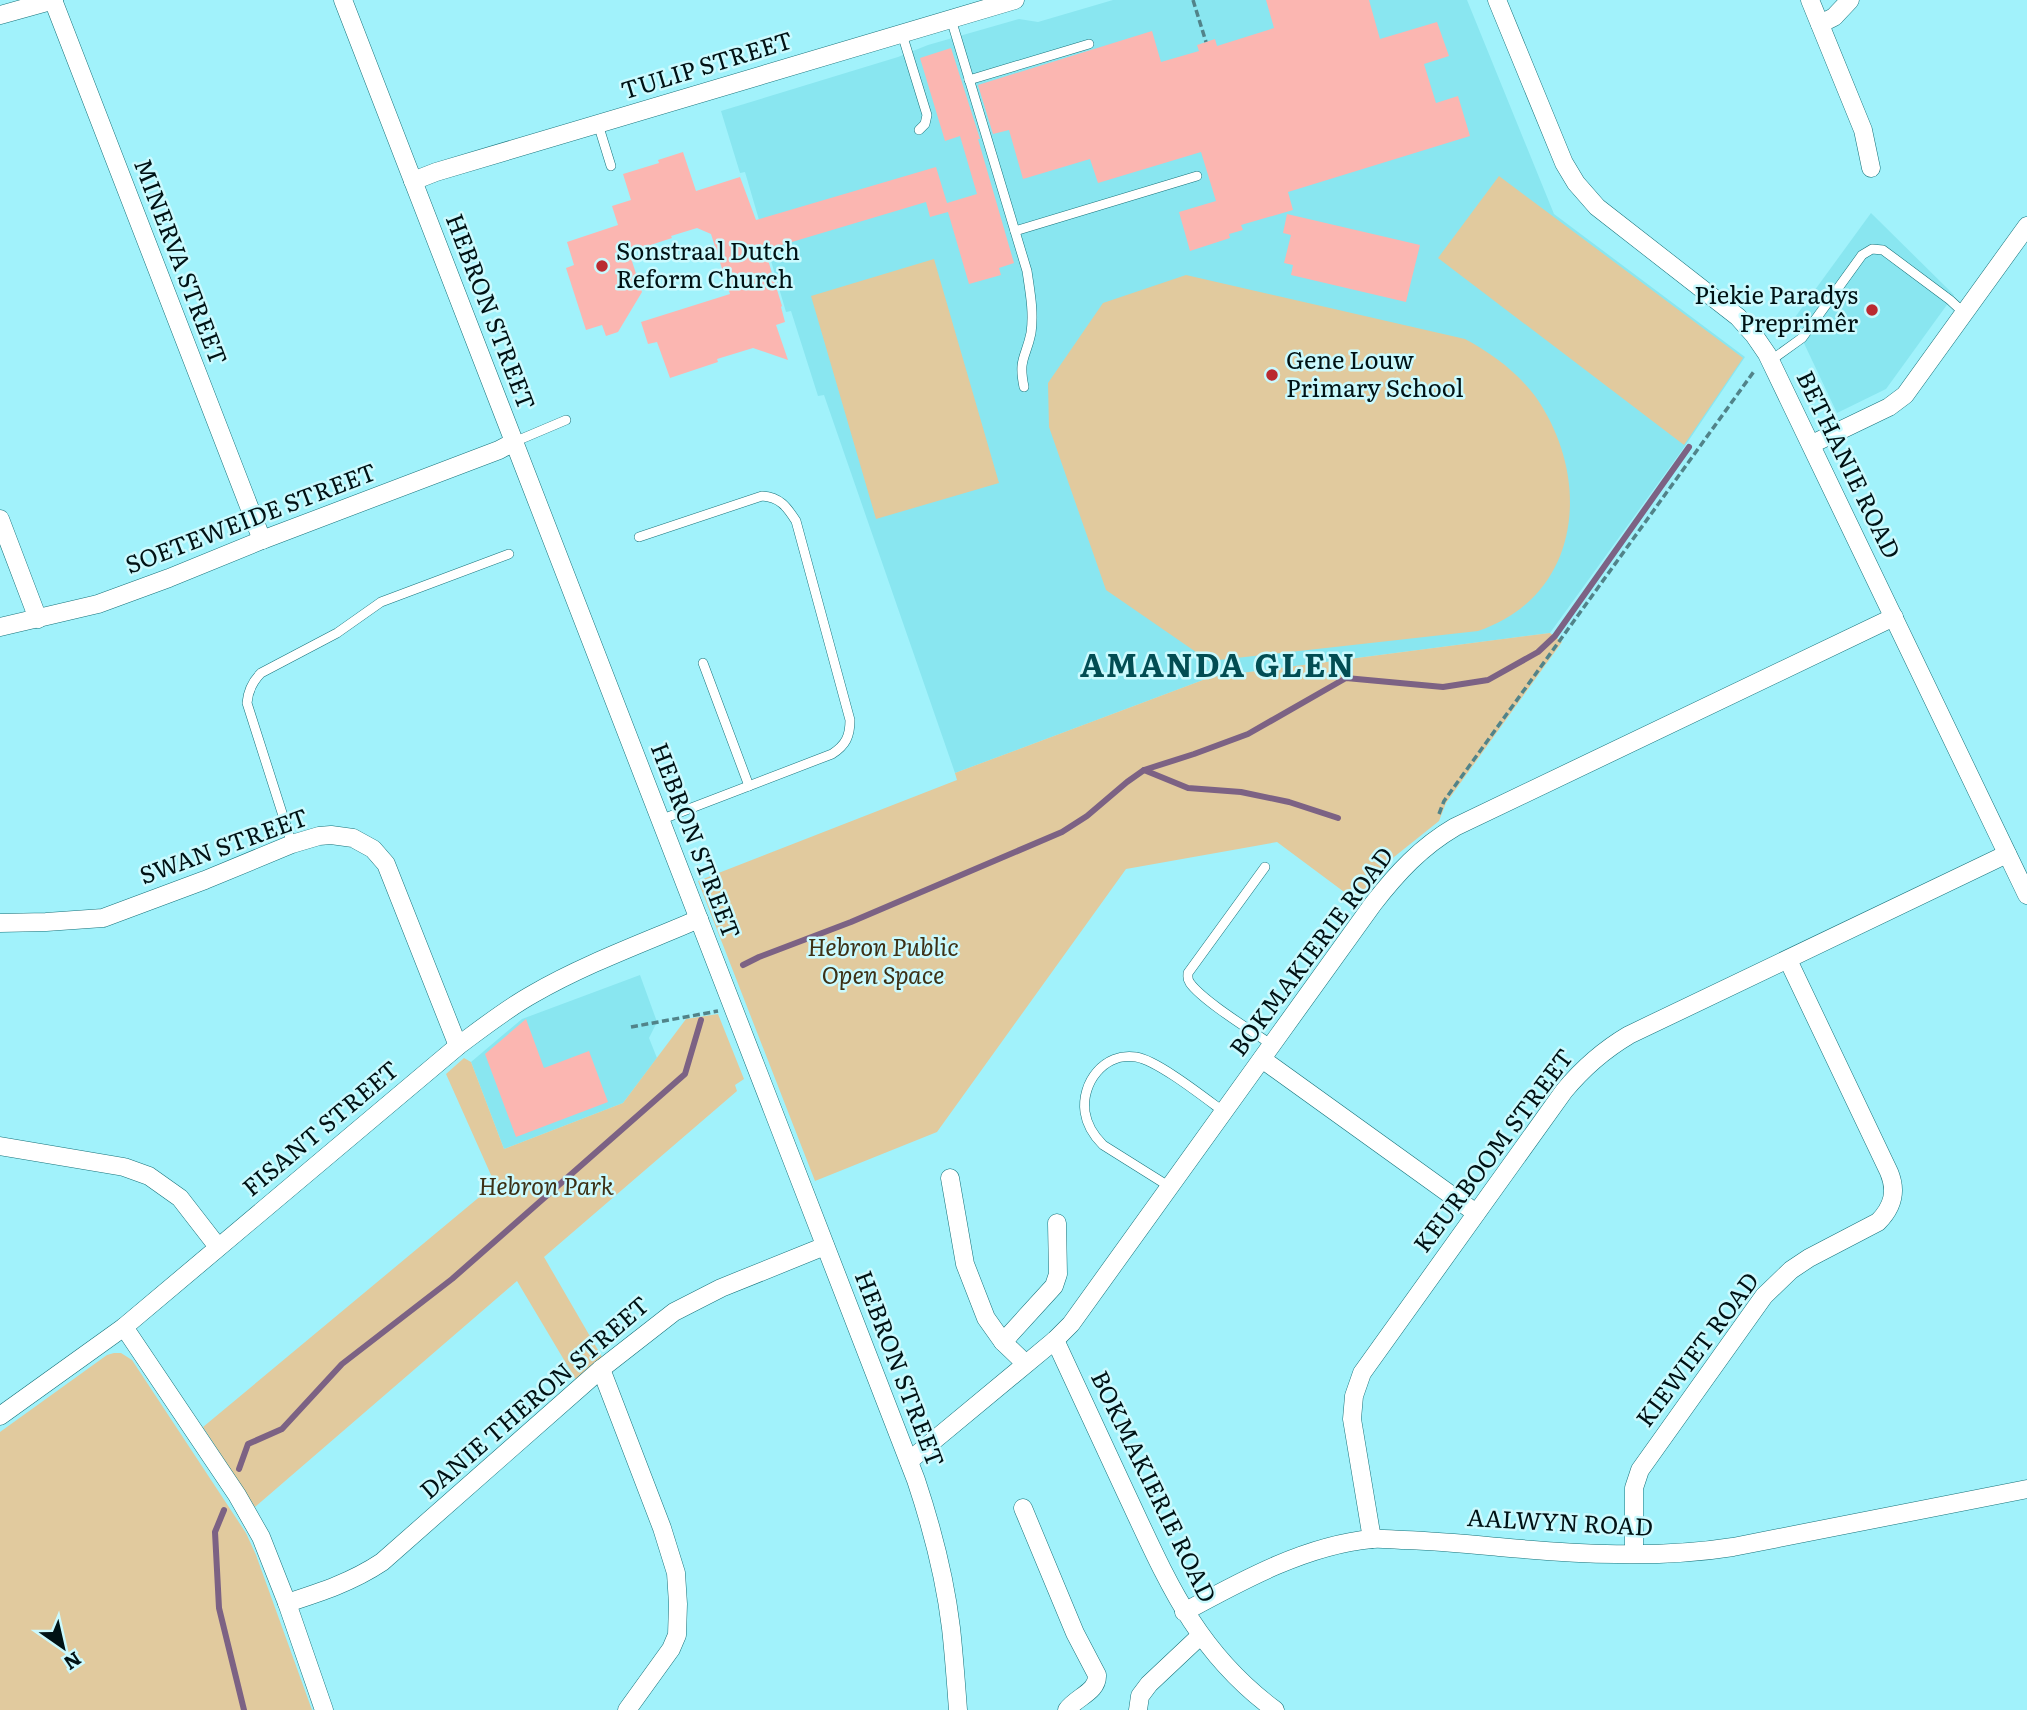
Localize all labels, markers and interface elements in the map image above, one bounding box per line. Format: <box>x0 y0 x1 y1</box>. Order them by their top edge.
street label: TULIP STREET <box>616 21 797 106</box>
street label: MINERVA STREET <box>127 153 238 369</box>
street label: HEBRON STREET <box>439 208 546 414</box>
place label: Sonstraal Dutch Reform Church <box>616 232 800 295</box>
marker: Sonstraal Dutch Reform Church <box>594 258 610 274</box>
place label: Piekie Paradys Preprimêr <box>1694 276 1859 339</box>
marker: Piekie Paradys Preprimêr <box>1864 302 1880 318</box>
place label: Gene Louw Primary School <box>1286 341 1463 404</box>
street label: BETHANIE ROAD <box>1789 364 1911 564</box>
marker: Gene Louw Primary School <box>1264 367 1280 383</box>
street label: SOETEWEIDE STREET <box>119 453 381 581</box>
district label: AMANDA GLEN <box>1080 639 1356 687</box>
street label: HEBRON STREET <box>644 737 751 943</box>
street label: SWAN STREET <box>134 798 312 891</box>
street label: BOKMAKIERIE ROAD <box>1220 839 1400 1062</box>
park label: Hebron Public Open Space <box>807 928 959 991</box>
street label: KEURBOOM STREET <box>1404 1040 1580 1259</box>
street label: FISANT STREET <box>233 1051 405 1203</box>
park label: Hebron Park <box>478 1167 615 1202</box>
street label: KIEWIET ROAD <box>1626 1264 1766 1433</box>
street label: HEBRON STREET <box>848 1265 955 1471</box>
street label: DANIE THERON STREET <box>411 1286 656 1506</box>
street label: BOKMAKIERIE ROAD <box>1084 1364 1227 1608</box>
street label: AALWYN ROAD <box>1466 1498 1654 1543</box>
north arrow <box>28 1612 98 1682</box>
text: N <box>59 1646 88 1678</box>

